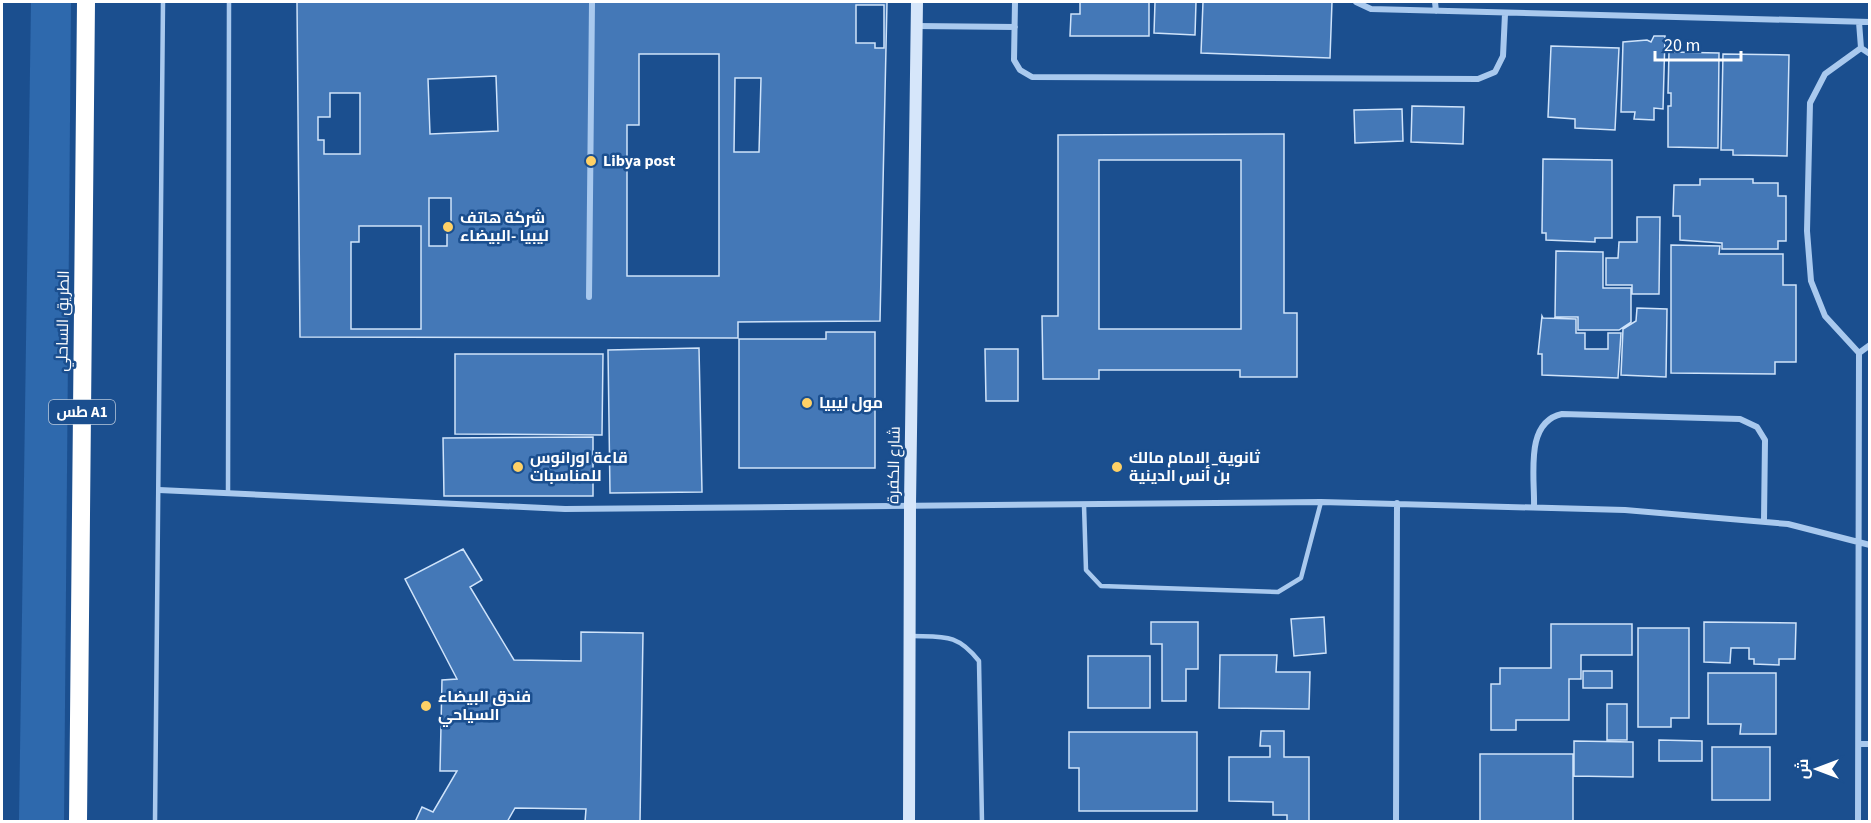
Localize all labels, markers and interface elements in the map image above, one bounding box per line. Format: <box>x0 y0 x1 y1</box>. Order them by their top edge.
scale bar <box>1655 24 1740 62</box>
text: 20 m <box>1664 33 1700 58</box>
place label: Libya post <box>603 150 675 172</box>
marker: Libya post <box>584 154 598 168</box>
place label: شركة هاتف ليبيا -البيضاء <box>460 207 549 247</box>
marker: شركة هاتف ليبيا -البيضاء <box>441 220 455 234</box>
street label: الطريق الساحلي <box>51 270 77 372</box>
place label: مول ليبيا <box>819 392 883 414</box>
marker: مول ليبيا <box>800 396 814 410</box>
road number: طس A1 <box>49 400 115 424</box>
street label: شارع الكفرة <box>882 426 906 504</box>
place label: قاعة اورانوس للمناسبات <box>530 447 628 487</box>
place label: ثانوية_الامام مالك بن أنس الدينية <box>1129 447 1261 487</box>
marker: قاعة اورانوس للمناسبات <box>511 460 525 474</box>
marker: ثانوية_الامام مالك بن أنس الدينية <box>1110 460 1124 474</box>
place label: فندق البيضاء السياحي <box>438 686 531 727</box>
marker: فندق البيضاء السياحي <box>419 699 433 713</box>
north arrow <box>1787 739 1847 799</box>
text: ش <box>1792 759 1814 779</box>

